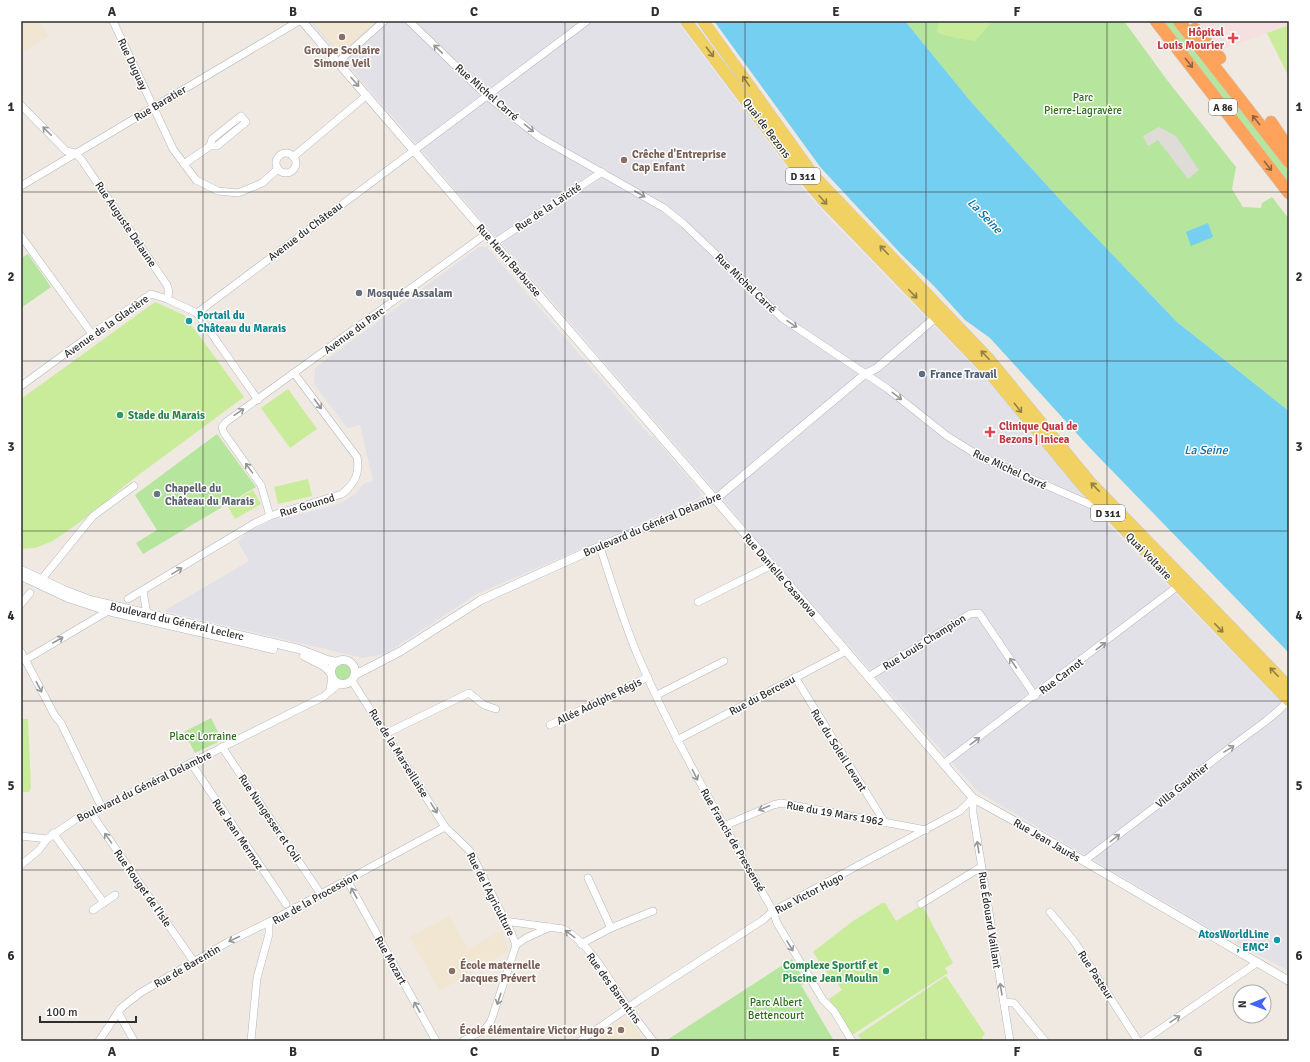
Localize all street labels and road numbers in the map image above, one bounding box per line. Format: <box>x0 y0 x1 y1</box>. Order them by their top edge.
street label: Rue Duguay <box>115 36 151 93</box>
street label: Rue Michel Carré <box>452 61 521 124</box>
street label: Rue Baratier <box>132 83 189 124</box>
street label: Quai de Bezons <box>740 96 793 161</box>
road number: A 86 <box>1209 99 1237 115</box>
road number: D 311 <box>786 168 820 184</box>
street label: Rue Auguste Delaune <box>92 179 159 269</box>
street label: Rue de la Laïcité <box>513 181 584 234</box>
street label: Avenue du Château <box>265 199 345 264</box>
street label: Rue Henri Barbusse <box>474 221 544 299</box>
street label: Rue Michel Carré <box>712 251 779 316</box>
street label: Avenue de la Glacière <box>61 292 151 361</box>
street label: Avenue du Parc <box>321 304 387 357</box>
street label: Rue Michel Carré <box>971 447 1049 492</box>
street label: Boulevard du Général Delambre <box>581 489 723 559</box>
street label: Rue Gounod <box>278 491 336 520</box>
road number: D 311 <box>1091 505 1125 521</box>
street label: Quai Voltaire <box>1123 530 1174 583</box>
street label: Rue Danielle Casanova <box>740 531 820 620</box>
street label: Boulevard du Général Leclerc <box>109 600 245 643</box>
street label: Rue Louis Champion <box>880 612 968 673</box>
street label: Rue Carnot <box>1037 655 1086 697</box>
street label: Rue du Berceau <box>727 673 797 718</box>
street label: Allée Adolphe Régis <box>555 675 644 728</box>
street label: Rue de la Marseillaise <box>366 706 431 800</box>
street label: Rue du Soleil Levant <box>808 707 869 794</box>
street label: Boulevard du Général Delambre <box>75 748 214 825</box>
street label: Villa Gauthier <box>1153 760 1212 811</box>
street label: Rue Nungesser et Coli <box>235 772 304 865</box>
street label: Rue Francis de Pressensé <box>698 786 768 894</box>
street label: Rue Jean Mermoz <box>209 796 266 872</box>
street label: Rue du 19 Mars 1962 <box>785 799 885 828</box>
street label: Rue Jean Jaurès <box>1011 816 1083 865</box>
street label: Rue Rouget de l'Isle <box>111 847 174 930</box>
street label: Rue de l'Agriculture <box>464 850 517 938</box>
street label: Rue de la Procession <box>270 870 360 927</box>
street label: Rue Victor Hugo <box>773 870 846 917</box>
street label: Rue Édouard Vaillant <box>975 871 1005 970</box>
street label: Rue Mozart <box>372 934 409 987</box>
street label: Rue de Barentin <box>152 942 223 991</box>
street label: Rue Pasteur <box>1075 948 1116 1002</box>
street label: Rue des Barentins <box>584 950 644 1026</box>

